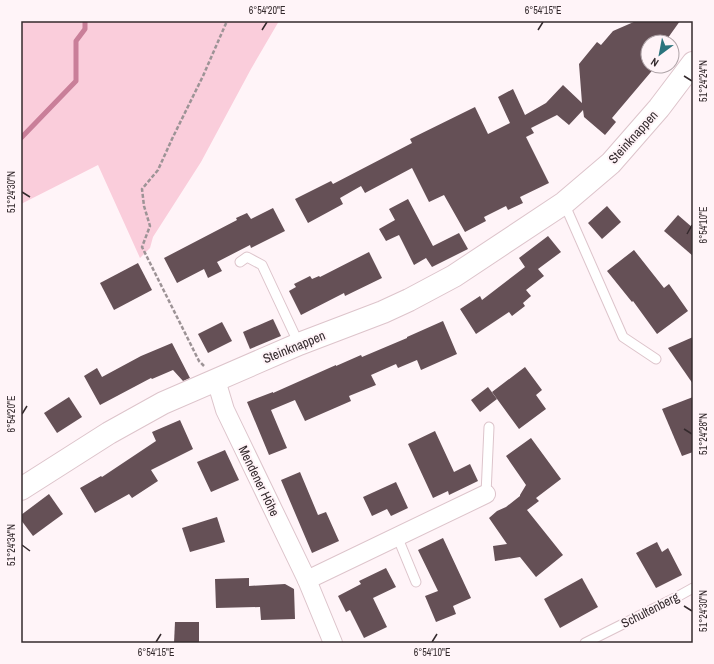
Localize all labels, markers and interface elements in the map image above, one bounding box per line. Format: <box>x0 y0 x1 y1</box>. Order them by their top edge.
text: 6°54'20"E <box>249 4 285 17</box>
text: 6°54'15"E <box>525 4 561 17</box>
north arrow <box>640 34 680 74</box>
text: N <box>648 55 661 70</box>
text: 51°24'24"N <box>697 60 710 102</box>
street label: Steinknappen <box>605 107 661 167</box>
text: 51°24'30"N <box>5 171 18 213</box>
text: 6°54'10"E <box>697 207 710 243</box>
street label: Steinknappen <box>260 327 328 367</box>
text: 6°54'20"E <box>5 396 18 432</box>
text: 51°24'28"N <box>697 413 710 455</box>
street label: Mendener Höhe <box>235 443 283 519</box>
text: 51°24'34"N <box>5 524 18 566</box>
street label: Schultenberg <box>618 588 682 632</box>
text: 51°24'30"N <box>697 590 710 632</box>
text: 6°54'15"E <box>138 646 174 659</box>
text: 6°54'10"E <box>414 646 450 659</box>

